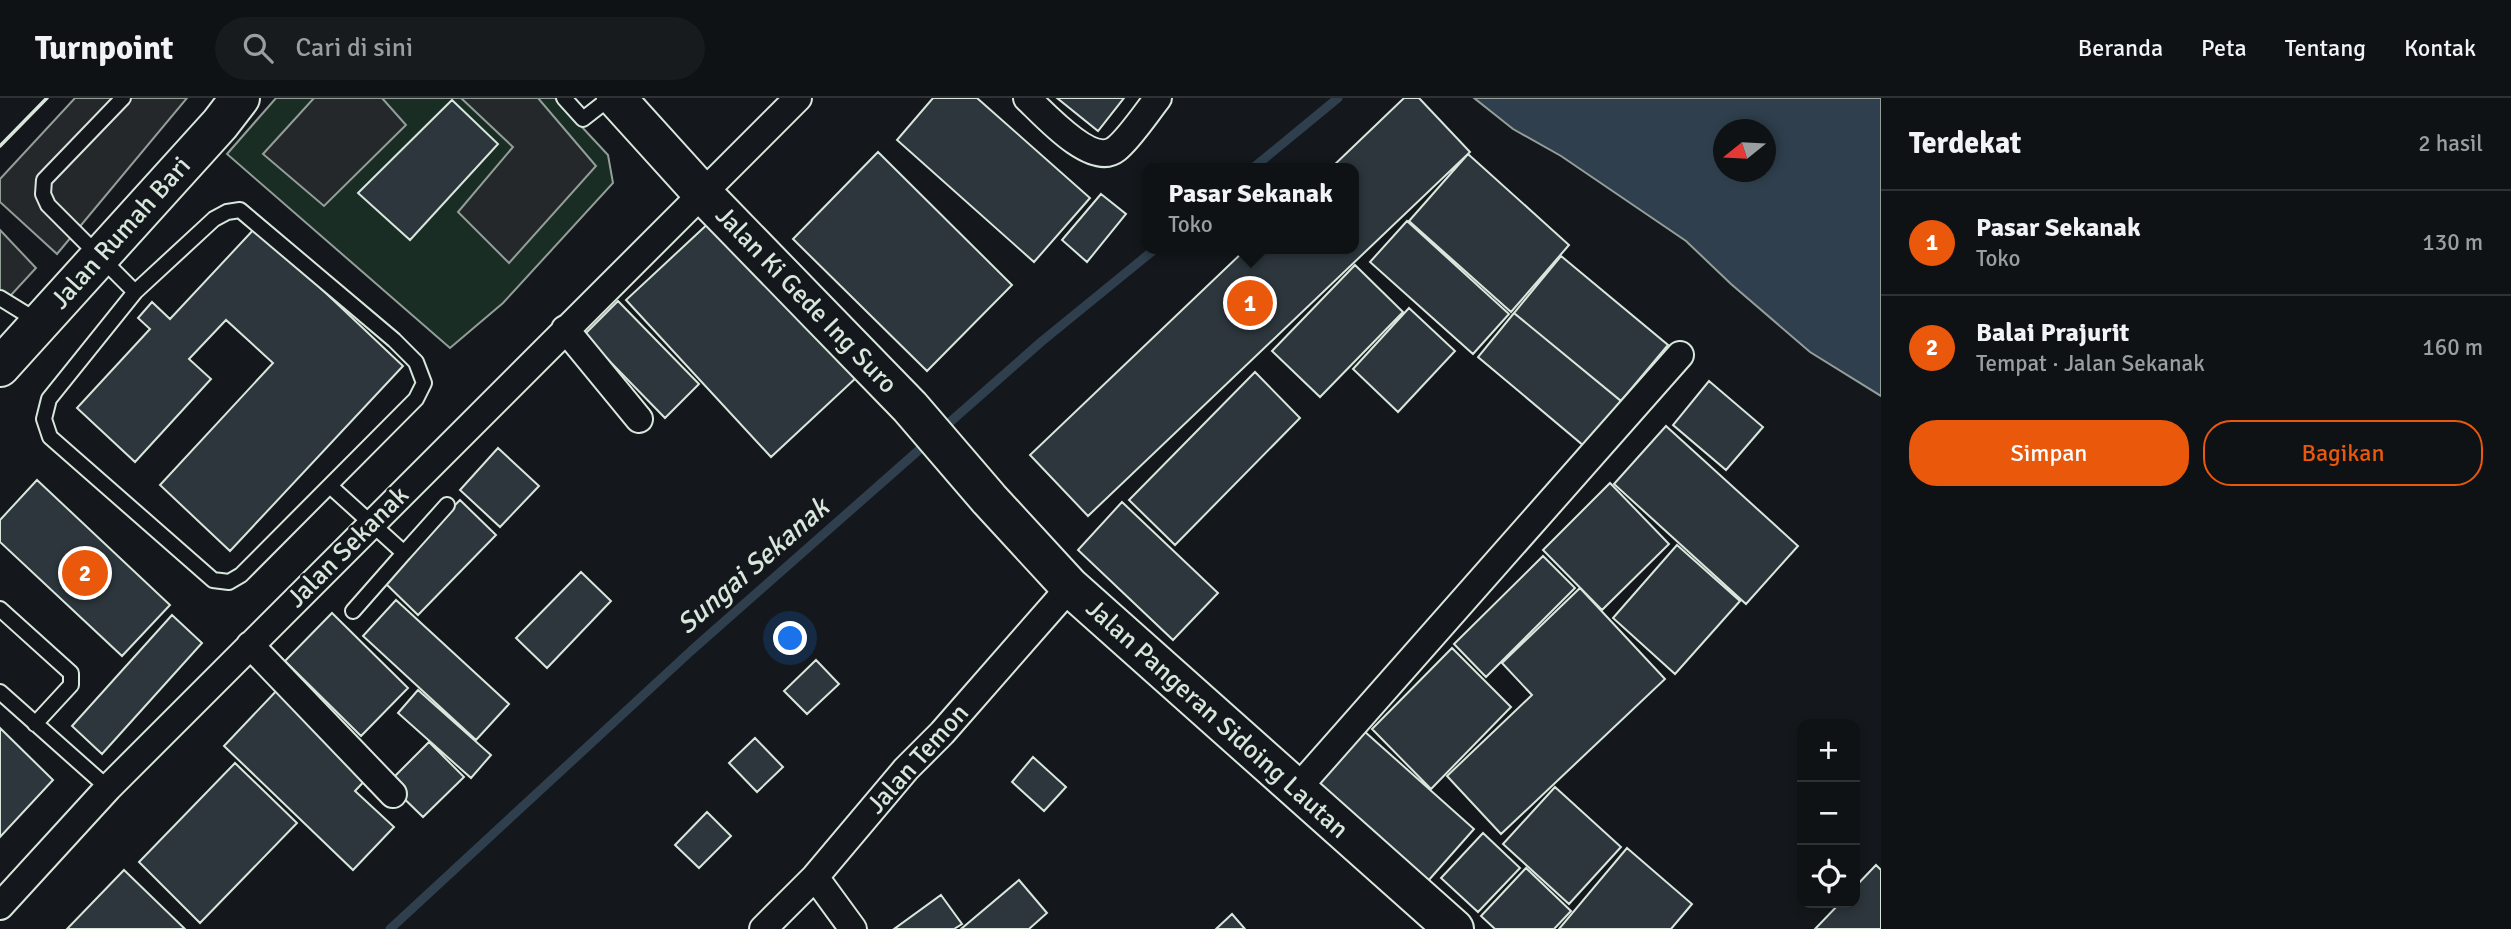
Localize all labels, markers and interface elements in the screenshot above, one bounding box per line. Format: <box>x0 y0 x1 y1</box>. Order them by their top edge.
search box <box>215 17 705 80</box>
text: Turnpoint <box>35 28 173 69</box>
icon: search <box>239 29 277 67</box>
text: Cari di sini <box>295 32 413 64</box>
text: Beranda <box>2078 33 2163 63</box>
text: Peta <box>2201 33 2247 63</box>
text: Tentang <box>2285 33 2366 63</box>
text: Kontak <box>2404 33 2476 63</box>
north arrow <box>1713 119 1776 182</box>
text: Terdekat <box>1909 125 2021 162</box>
text: 2 hasil <box>2418 129 2483 158</box>
street label: Jalan Rumah Bari <box>44 150 198 316</box>
popup <box>1142 163 1359 254</box>
text: Pasar Sekanak <box>1168 178 1333 210</box>
street label: Jalan Ki Gede Ing Suro <box>708 200 904 400</box>
text: Toko <box>1168 210 1213 239</box>
text: Pasar Sekanak <box>1976 212 2141 244</box>
text: 1 <box>1926 228 1938 257</box>
text: 130 m <box>2422 228 2483 257</box>
text: Toko <box>1976 244 2020 273</box>
pin: 1 <box>1227 277 1273 329</box>
text: Balai Prajurit <box>1976 317 2129 349</box>
text: 2 <box>1926 333 1938 362</box>
text: 160 m <box>2422 333 2483 362</box>
text: Tempat · Jalan Sekanak <box>1976 349 2205 378</box>
button: Simpan <box>1909 420 2189 486</box>
button: Bagikan <box>2203 420 2483 486</box>
street label: Jalan Sekanak <box>280 479 416 615</box>
water label: Sungai Sekanak <box>670 489 838 641</box>
pin: 2 <box>62 547 108 599</box>
street label: Jalan Pangeran Sidoing Lautan <box>1079 593 1355 845</box>
your location <box>773 621 807 655</box>
street label: Jalan Temon <box>860 697 976 821</box>
map controls <box>1797 719 1860 908</box>
button: + <box>1797 719 1860 782</box>
button: − <box>1797 782 1860 845</box>
button: locate <box>1797 845 1860 908</box>

